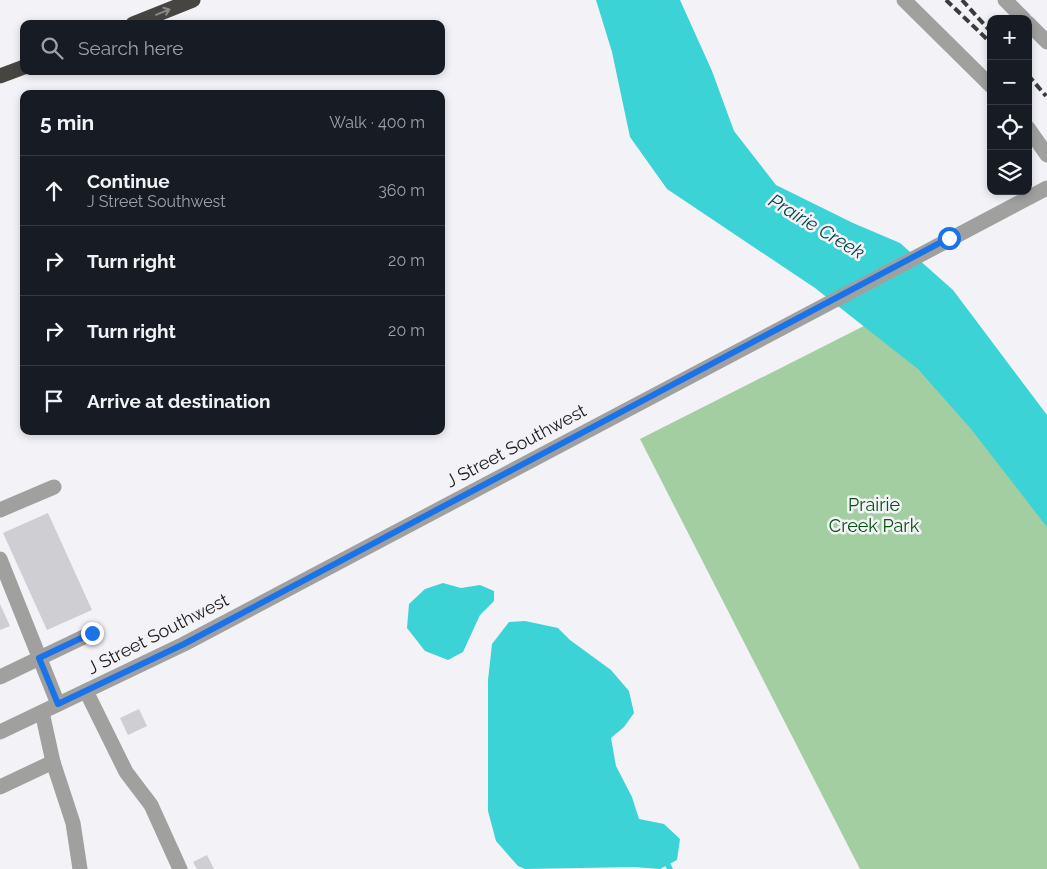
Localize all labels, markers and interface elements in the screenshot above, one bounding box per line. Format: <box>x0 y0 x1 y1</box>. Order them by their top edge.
one-way arrow <box>155 7 170 16</box>
map controls <box>987 15 1032 195</box>
button: + <box>987 15 1032 60</box>
search box <box>20 20 445 75</box>
icon: search <box>38 34 66 62</box>
text: Search here <box>78 37 184 59</box>
button: − <box>987 60 1032 105</box>
button: locate <box>987 105 1032 150</box>
text: 5 min <box>40 110 94 135</box>
text: Walk · 400 m <box>329 113 425 132</box>
button: layers <box>987 150 1032 195</box>
text: Continue <box>87 170 170 192</box>
icon: ahead <box>40 177 68 205</box>
text: 360 m <box>378 181 425 200</box>
water label: Prairie Creek <box>765 189 869 263</box>
text: J Street Southwest <box>87 192 226 211</box>
route start <box>938 227 961 250</box>
icon: right <box>40 247 68 275</box>
text: Turn right <box>87 250 176 272</box>
text: 20 m <box>388 251 425 270</box>
icon: right <box>40 317 68 345</box>
text: Turn right <box>87 320 176 342</box>
text: 20 m <box>388 321 425 340</box>
icon: arrive <box>40 387 68 415</box>
text: Arrive at destination <box>87 390 271 412</box>
street label: J Street Southwest <box>442 400 590 491</box>
park label: Prairie Creek Park <box>829 494 920 536</box>
street label: J Street Southwest <box>84 589 232 678</box>
route end <box>81 622 104 645</box>

